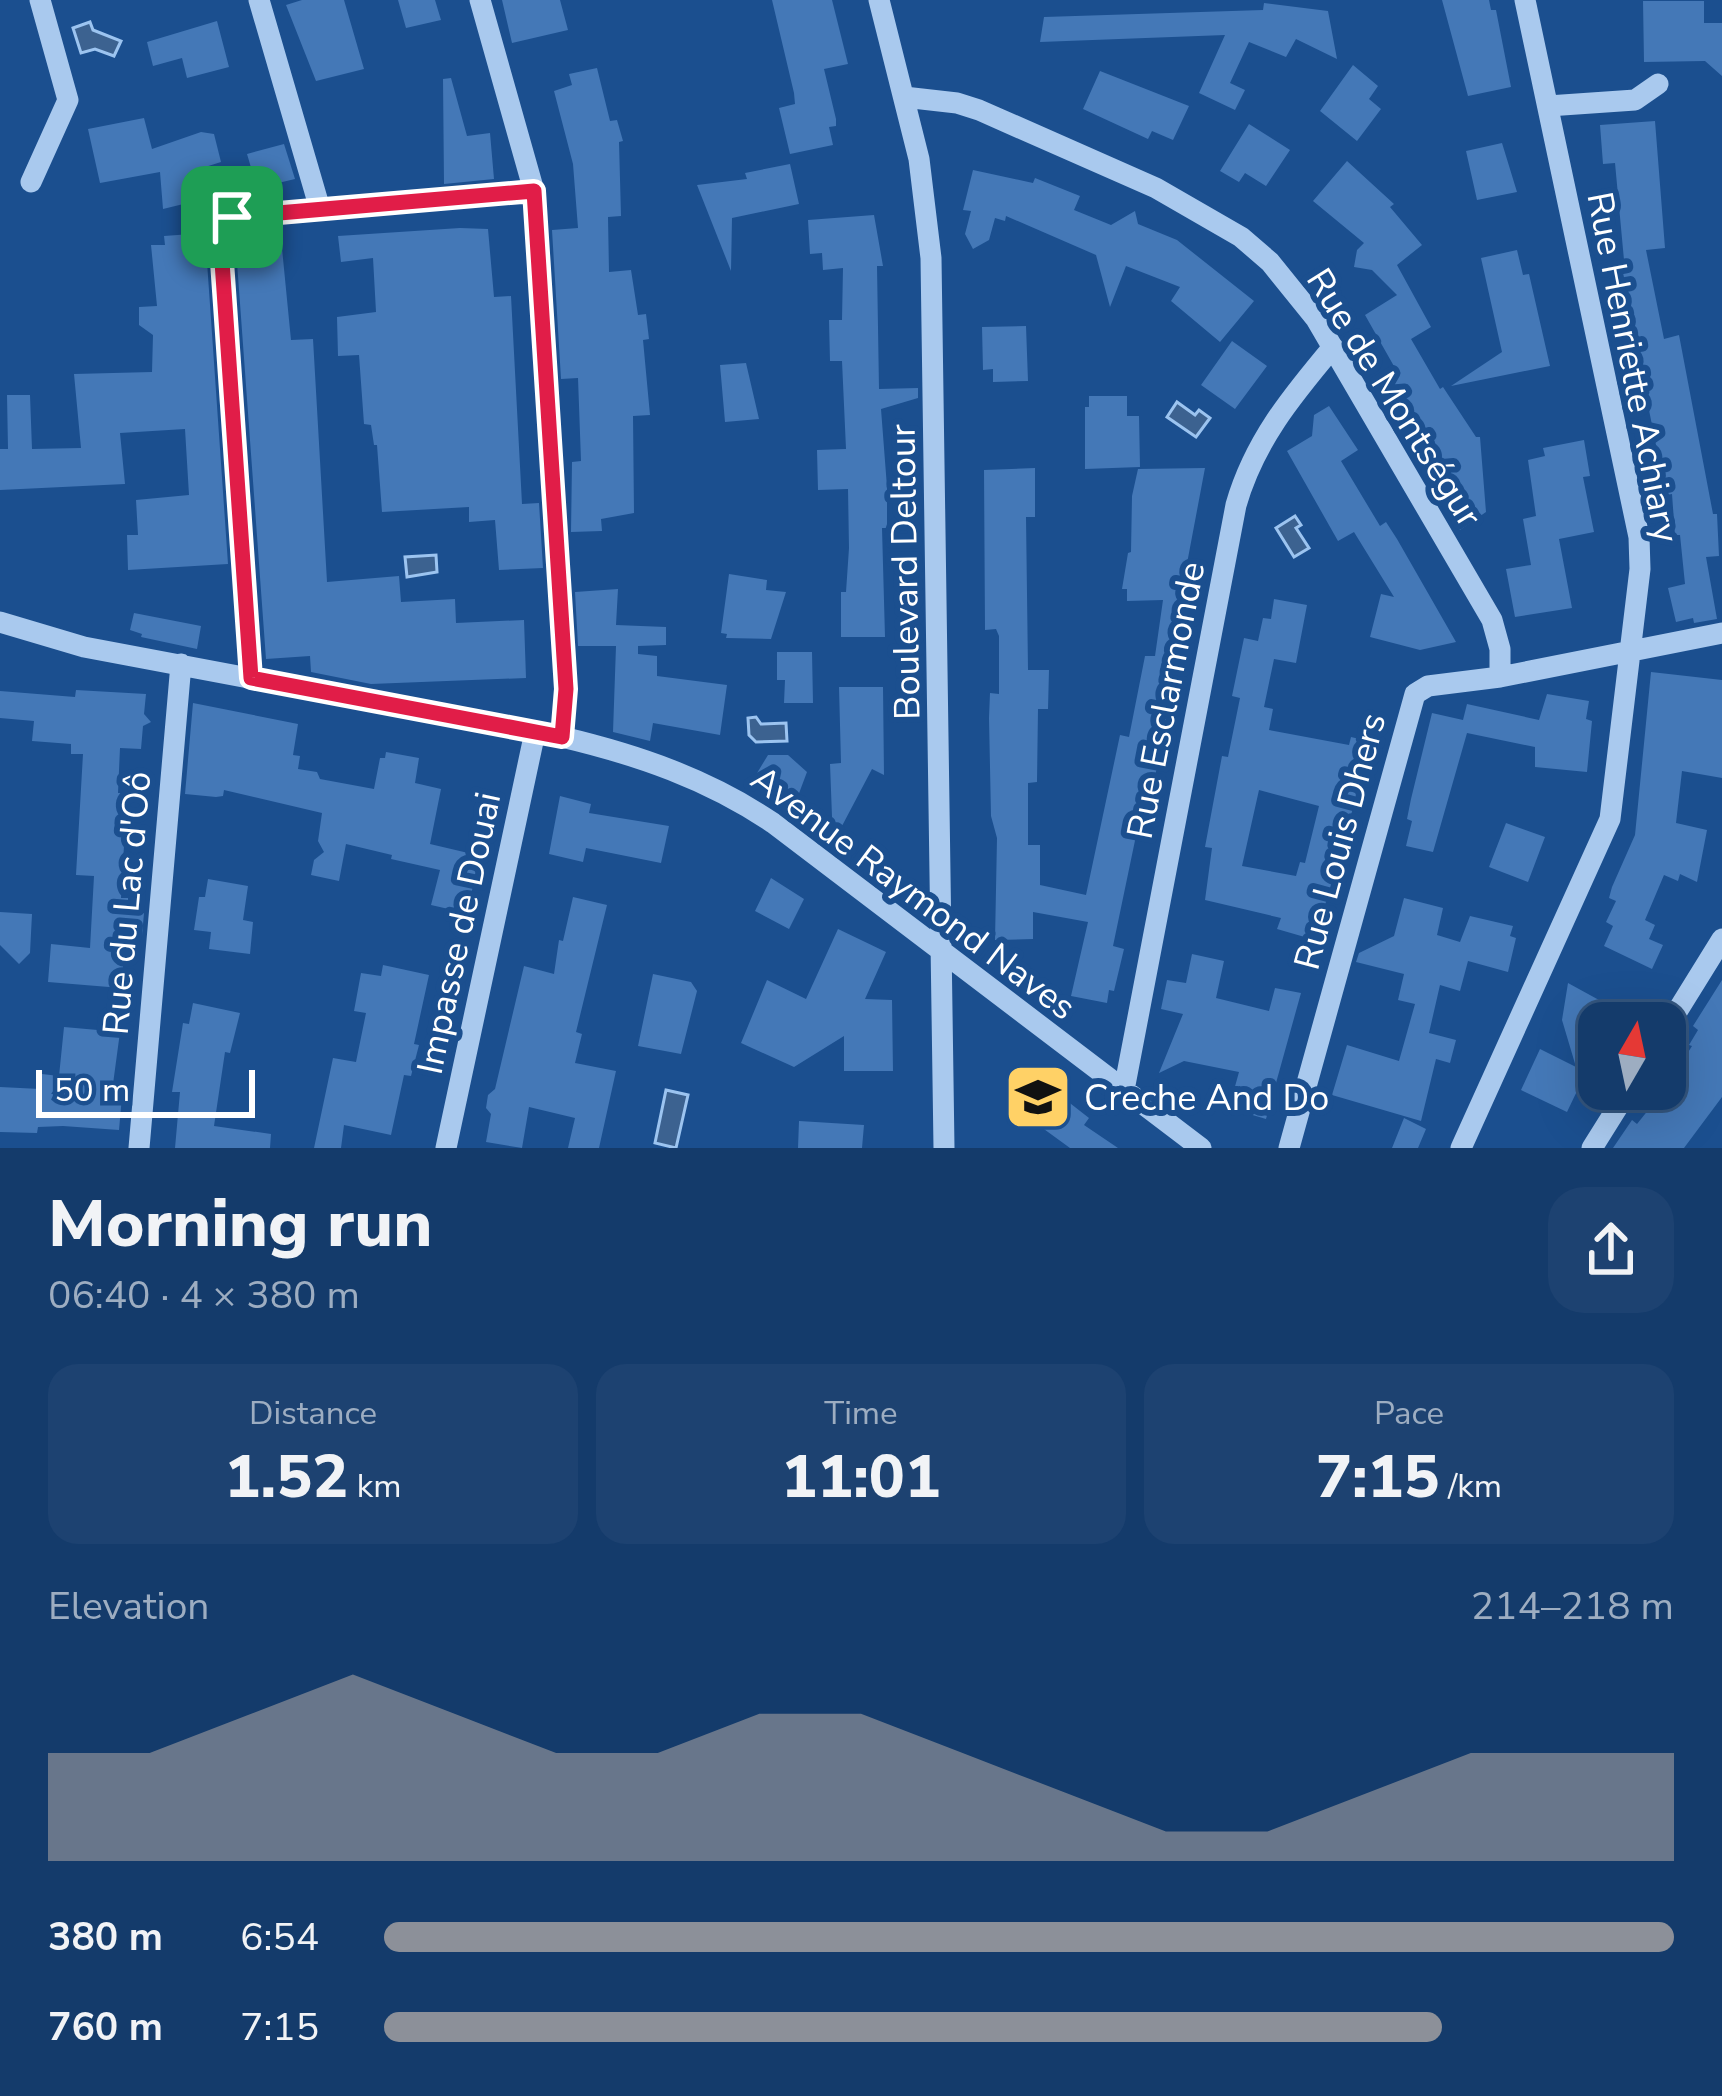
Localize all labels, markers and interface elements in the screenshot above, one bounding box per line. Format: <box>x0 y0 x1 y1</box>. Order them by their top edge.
pin <box>181 166 283 268</box>
icon: arrive <box>199 184 265 250</box>
street label: Rue Henriette Achiary <box>1575 188 1691 547</box>
street label: Rue de Montségur <box>1294 259 1493 537</box>
street label: Boulevard Deltour <box>878 424 933 720</box>
street label: Rue Esclarmonde <box>1116 557 1217 843</box>
street label: Rue Louis Dhers <box>1283 708 1398 975</box>
street label: Avenue Raymond Naves <box>741 755 1086 1032</box>
street label: Rue du Lac d'Oô <box>92 769 163 1037</box>
street label: Impasse de Douai <box>406 788 513 1079</box>
north arrow <box>1578 1002 1686 1110</box>
map controls <box>1578 1002 1686 1110</box>
school or university icon: Creche And Do <box>1003 1062 1073 1132</box>
scale bar <box>36 1064 255 1117</box>
text: 50 m <box>54 1068 130 1113</box>
place label: Creche And Do <box>1084 1074 1329 1123</box>
text: Morning run <box>48 1179 432 1269</box>
button: share <box>1548 1187 1674 1313</box>
text: 06:40 · 4 × 380 m <box>48 1269 360 1322</box>
text: Distance <box>249 1391 377 1436</box>
text: Time <box>824 1391 898 1436</box>
text: Pace <box>1374 1391 1444 1436</box>
text: 1.52 <box>225 1436 348 1518</box>
text: 11:01 <box>781 1436 941 1518</box>
text: 7:15 <box>1316 1436 1440 1518</box>
text: km <box>348 1464 401 1509</box>
text: /km <box>1440 1464 1502 1509</box>
text: Elevation <box>48 1580 209 1633</box>
text: 214–218 m <box>1471 1580 1674 1633</box>
text: 380 m <box>48 1911 163 1964</box>
text: 6:54 <box>240 1911 319 1964</box>
text: 760 m <box>48 2001 163 2054</box>
text: 7:15 <box>240 2001 319 2054</box>

